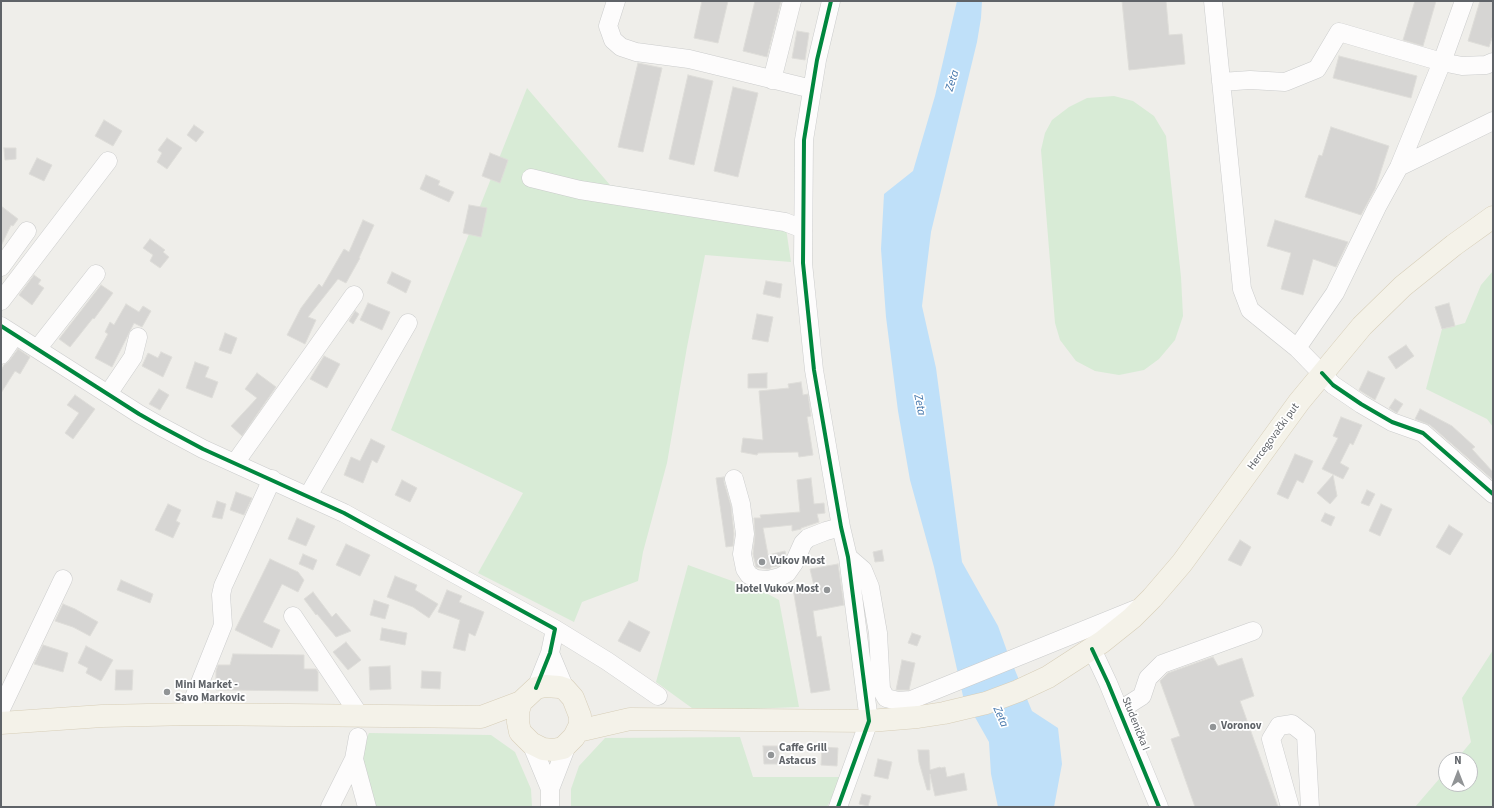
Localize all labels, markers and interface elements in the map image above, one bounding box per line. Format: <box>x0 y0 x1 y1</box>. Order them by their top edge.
water label: Zeta <box>943 69 963 93</box>
water label: Zeta <box>910 393 928 417</box>
street label: Hercegovački put <box>1245 401 1303 473</box>
place label: Vukov Most <box>770 555 825 569</box>
marker: Vukov Most <box>757 557 767 567</box>
place label: Hotel Vukov Most <box>736 583 819 597</box>
marker: Hotel Vukov Most <box>822 585 832 595</box>
place label: Mini Market - Savo Markovic <box>175 679 245 705</box>
marker: Mini Market - Savo Markovic <box>162 687 172 697</box>
street label: Studenička I <box>1118 695 1152 753</box>
water label: Zeta <box>989 704 1011 730</box>
place label: Voronov <box>1221 720 1261 734</box>
marker: Voronov <box>1208 722 1218 732</box>
place label: Caffe Grill Astacus <box>779 742 827 768</box>
marker: Caffe Grill Astacus <box>766 750 776 760</box>
north arrow <box>1438 752 1478 792</box>
text: N <box>1454 753 1462 768</box>

